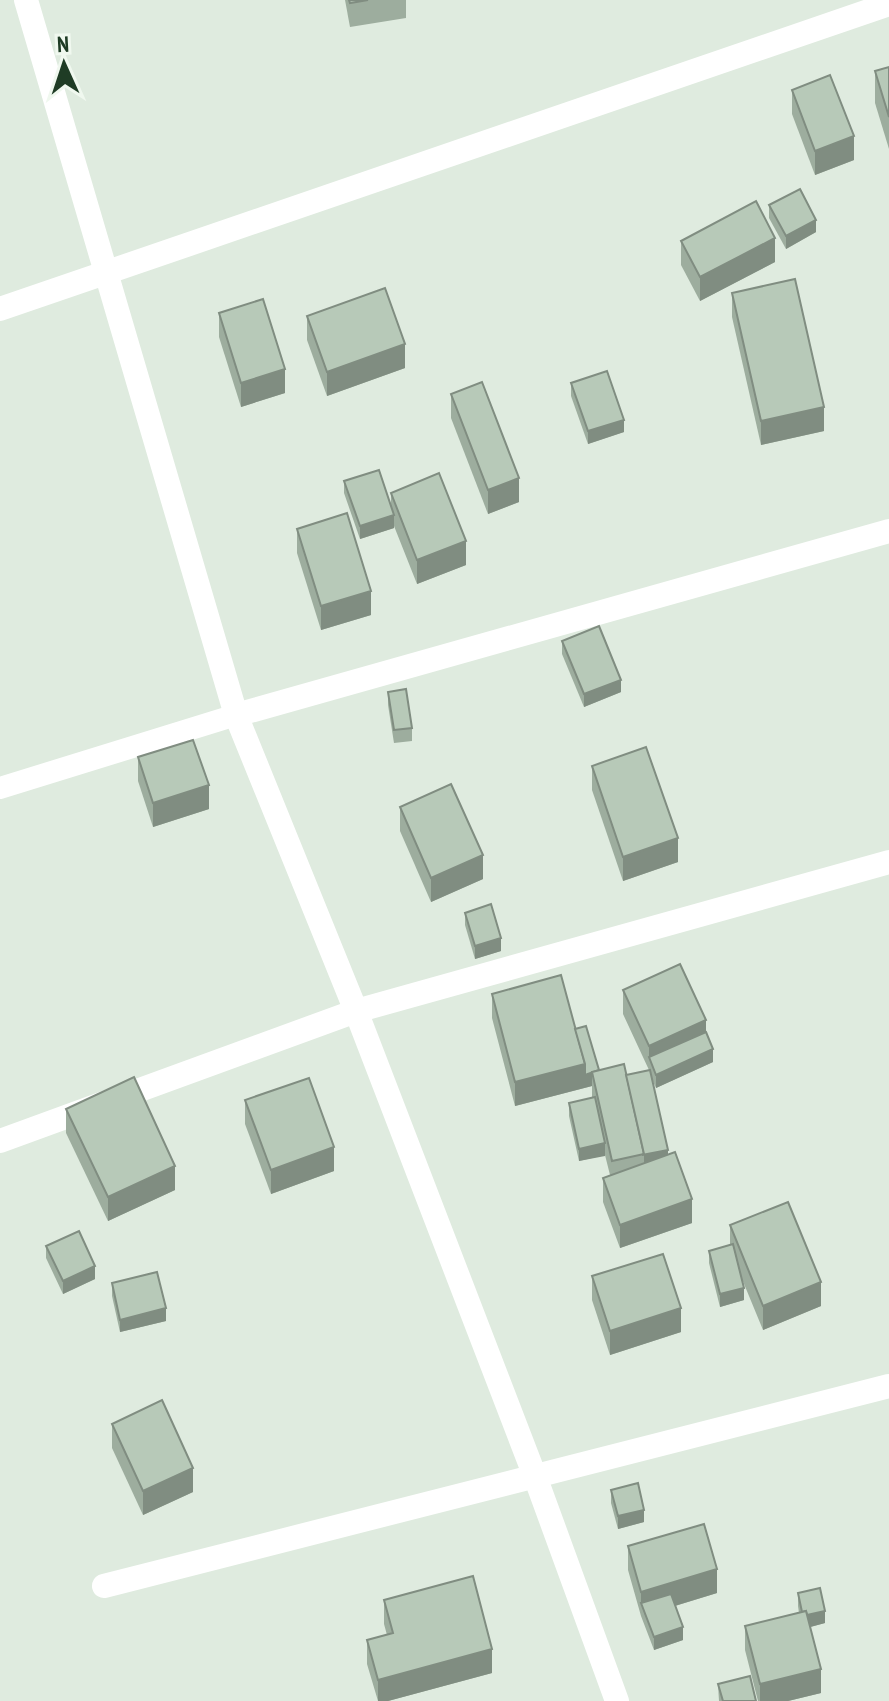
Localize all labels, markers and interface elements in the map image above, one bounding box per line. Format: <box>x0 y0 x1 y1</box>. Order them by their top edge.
north arrow <box>24 24 104 104</box>
text: N <box>56 30 70 58</box>

